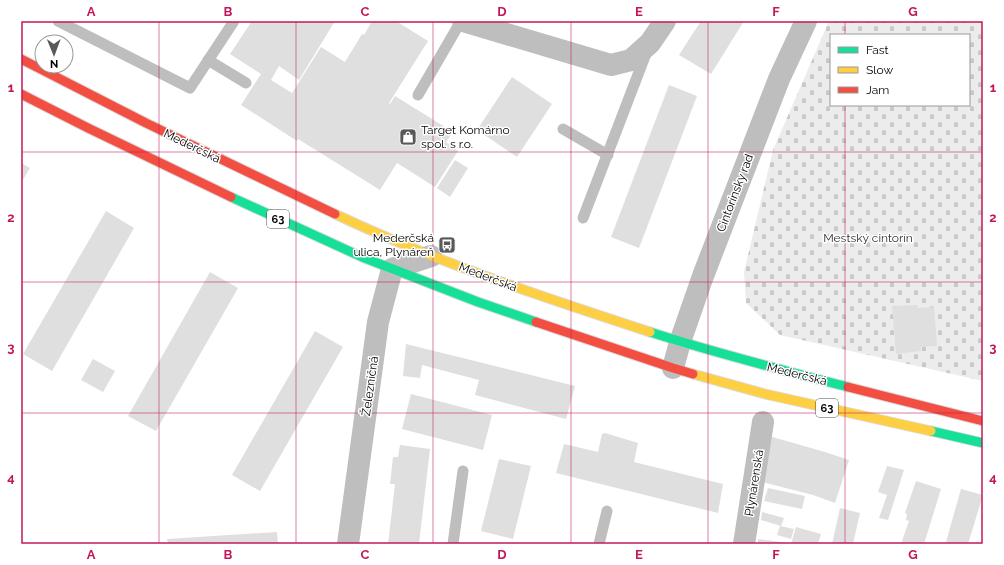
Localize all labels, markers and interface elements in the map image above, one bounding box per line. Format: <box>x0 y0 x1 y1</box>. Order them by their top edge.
text: A <box>87 4 96 19</box>
text: B <box>224 4 233 19</box>
text: C <box>361 4 370 19</box>
text: D <box>497 4 507 19</box>
text: E <box>635 4 643 19</box>
text: F <box>772 4 780 19</box>
text: G <box>908 4 918 19</box>
north arrow <box>34 34 74 74</box>
legend <box>830 34 970 106</box>
text: Fast <box>866 43 889 57</box>
text: N <box>50 57 58 70</box>
text: Slow <box>866 63 893 77</box>
text: 1 <box>8 80 15 95</box>
text: 1 <box>990 80 997 95</box>
text: Jam <box>866 83 889 97</box>
place label: Target Komárno spol. s r.o. <box>421 123 510 151</box>
street label: Mederčská <box>161 126 223 166</box>
shop icon: Target Komárno spol. s r.o. <box>398 127 418 147</box>
street label: Cintorínsky rad <box>714 152 756 234</box>
text: 2 <box>7 210 15 225</box>
road number: 63 <box>267 210 289 228</box>
text: 2 <box>989 210 997 225</box>
place label: Mederčská ulica, Plynáreň <box>353 231 434 259</box>
park label: Mestský cintorín <box>823 231 913 245</box>
bus stop icon: Mederčská ulica, Plynáreň <box>437 235 457 255</box>
street label: Mederčská <box>457 259 519 295</box>
text: 3 <box>7 340 15 355</box>
text: 3 <box>989 340 997 355</box>
street label: Železničná <box>359 355 381 417</box>
street label: Mederčská <box>766 360 828 388</box>
road number: 63 <box>816 399 838 417</box>
street label: Plynárenská <box>742 449 766 517</box>
text: 4 <box>7 470 15 485</box>
text: 4 <box>989 470 997 485</box>
text: A <box>87 547 96 562</box>
text: B <box>224 547 233 562</box>
text: C <box>361 547 370 562</box>
text: D <box>497 547 507 562</box>
text: E <box>635 547 643 562</box>
text: F <box>772 547 780 562</box>
text: G <box>908 547 918 562</box>

